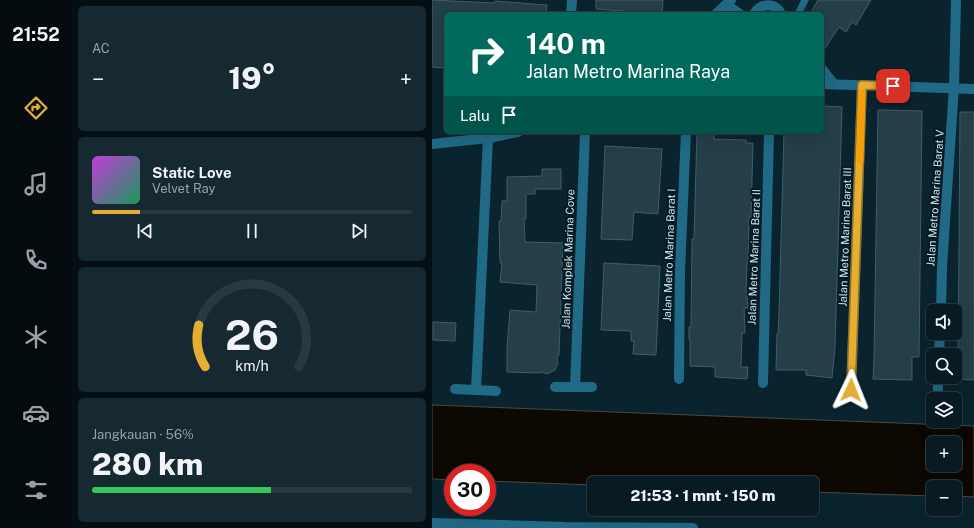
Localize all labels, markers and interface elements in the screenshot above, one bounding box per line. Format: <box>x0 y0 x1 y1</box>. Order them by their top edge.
text: 21:52 <box>12 24 60 45</box>
text: 140 m <box>526 27 606 60</box>
icon: right <box>460 28 512 80</box>
text: AC <box>92 41 110 56</box>
text: 19° <box>228 60 276 96</box>
text: Jalan Metro Marina Raya <box>526 61 730 82</box>
text: − <box>92 66 104 92</box>
text: + <box>400 66 412 92</box>
pin <box>876 69 910 103</box>
icon: arrive <box>882 75 904 97</box>
icon: directions <box>22 94 50 122</box>
icon: arrive <box>498 104 520 126</box>
text: Lalu <box>460 107 490 124</box>
street label: Jalan Metro Marina Barat V <box>924 129 946 267</box>
text: Static Love <box>152 164 232 181</box>
street label: Jalan Metro Marina Barat III <box>837 167 853 307</box>
icon: music <box>22 170 50 198</box>
text: Velvet Ray <box>152 181 216 196</box>
street label: Jalan Metro Marina Barat I <box>661 188 677 322</box>
street label: Jalan Komplek Marina Cove <box>560 189 576 329</box>
street label: Jalan Metro Marina Barat II <box>746 189 762 325</box>
icon: previous <box>134 220 156 242</box>
icon: pause <box>241 220 263 242</box>
icon: next <box>348 220 370 242</box>
icon: phone <box>22 246 50 274</box>
map controls <box>926 304 962 516</box>
button: sound <box>926 304 962 340</box>
text: 26 <box>225 310 279 359</box>
icon: climate <box>22 323 50 351</box>
button: search <box>926 348 962 384</box>
text: km/h <box>235 357 269 374</box>
position arrow <box>830 369 872 411</box>
button: layers <box>926 392 962 428</box>
icon: car <box>22 399 50 427</box>
text: Jangkauan · 56% <box>92 427 194 442</box>
button: + <box>926 436 962 472</box>
text: 280 km <box>92 446 203 482</box>
speed limit sign: 30 <box>444 464 496 516</box>
icon: filters <box>22 476 50 504</box>
button: − <box>926 480 962 516</box>
text: 21:53 · 1 mnt · 150 m <box>631 487 775 504</box>

